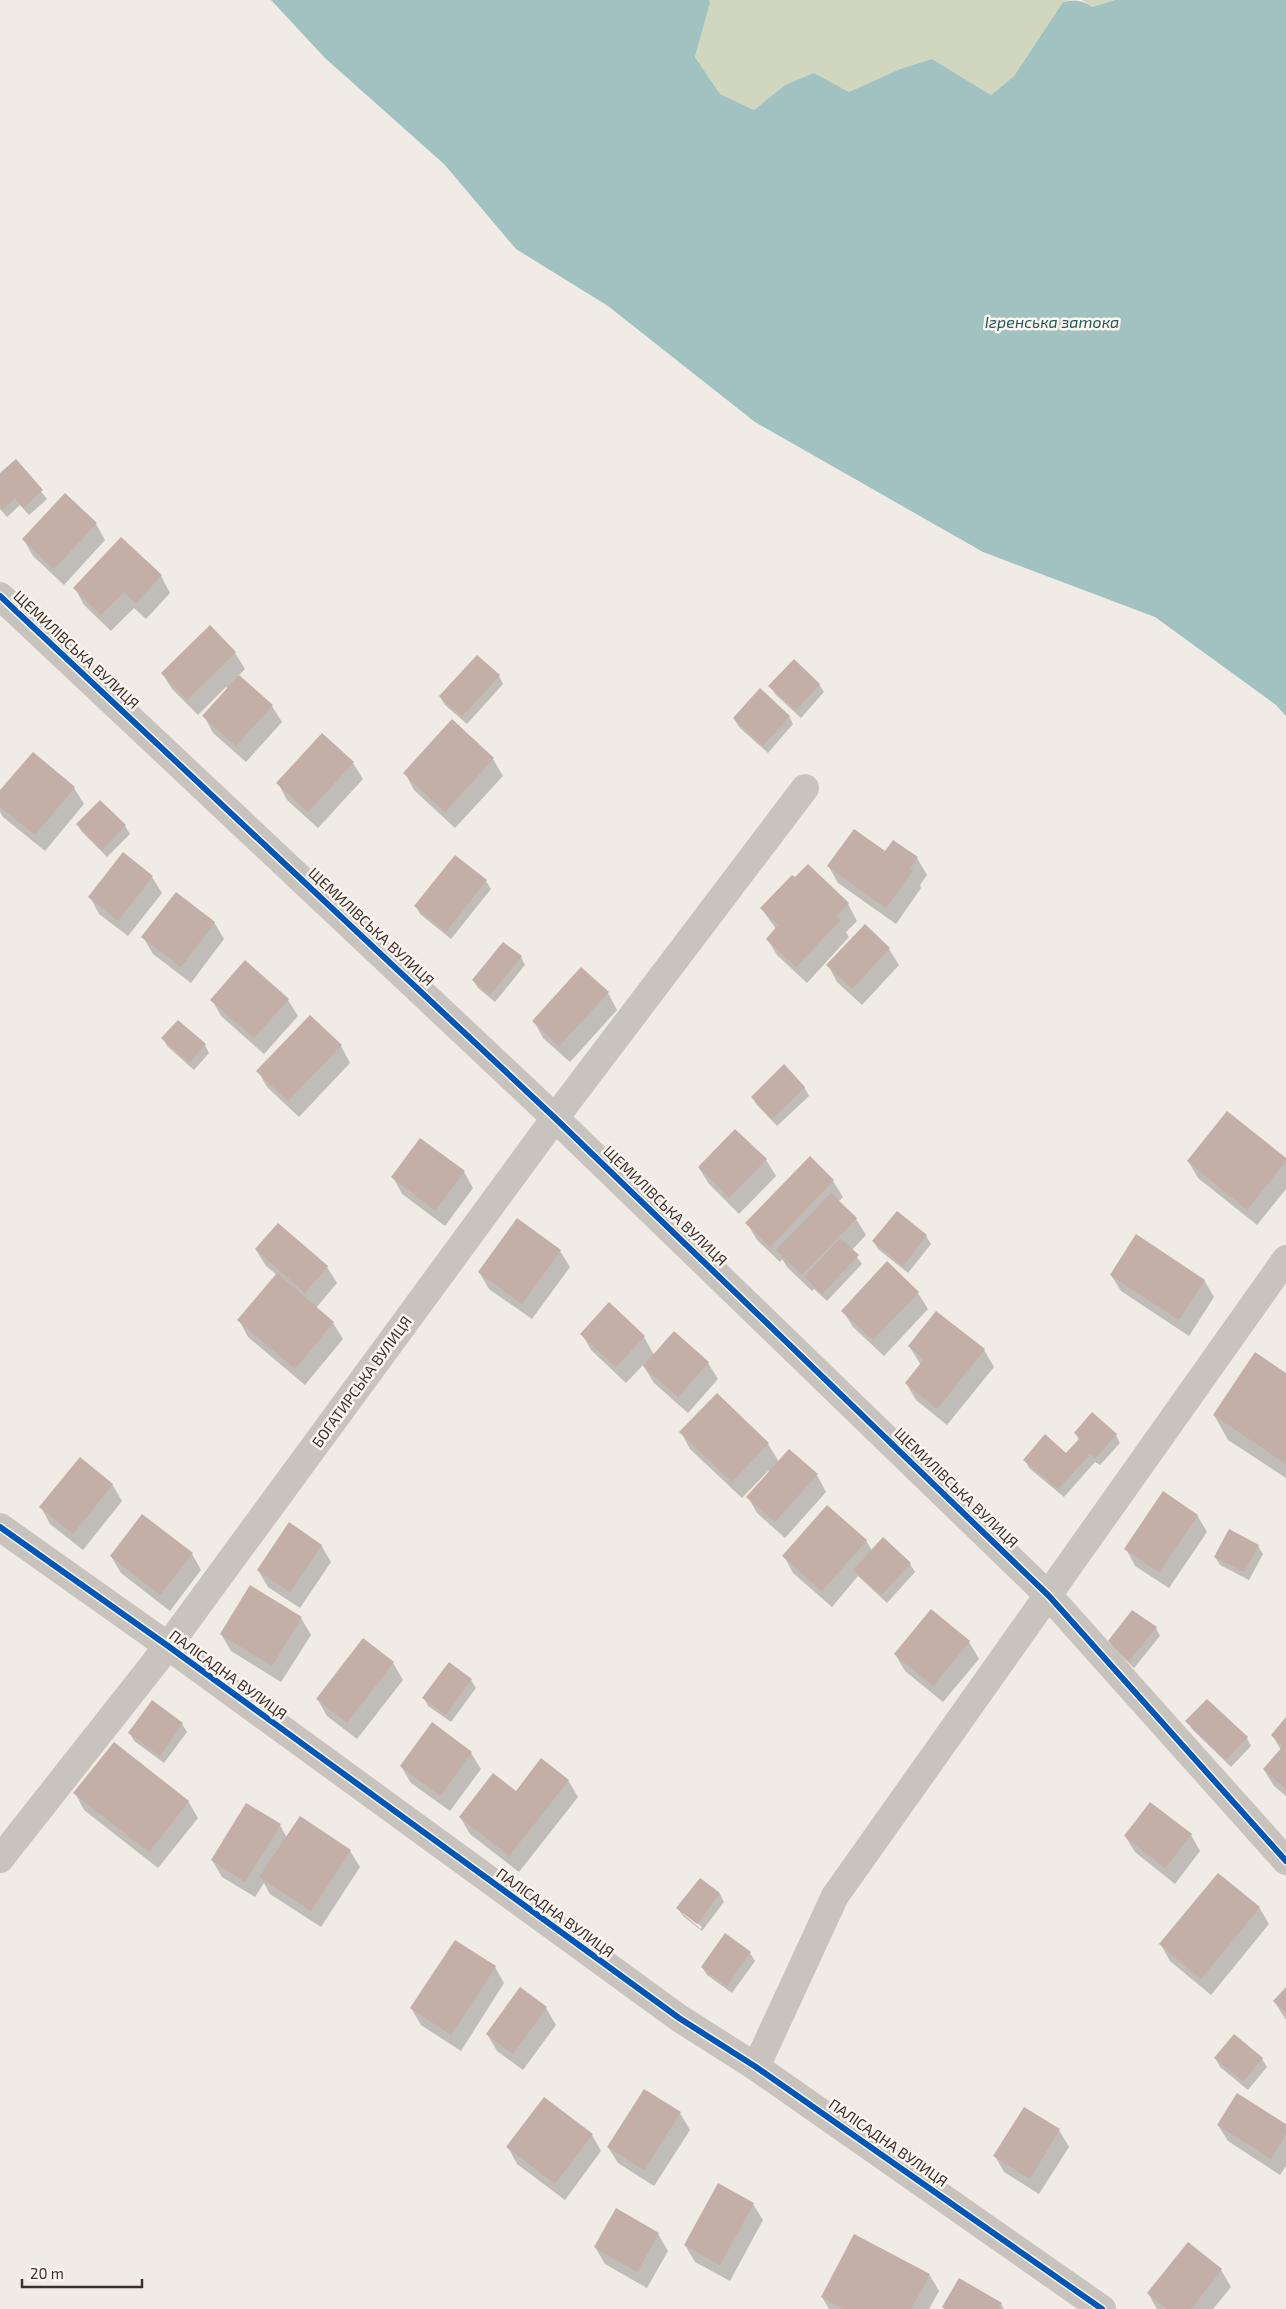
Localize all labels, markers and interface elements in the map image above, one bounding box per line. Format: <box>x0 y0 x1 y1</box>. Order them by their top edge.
water label: Ігренська затока <box>985 312 1119 331</box>
street label: ЩЕМИЛІВСЬКА ВУЛИЦЯ <box>10 586 143 712</box>
street label: ЩЕМИЛІВСЬКА ВУЛИЦЯ <box>305 863 438 989</box>
street label: ЩЕМИЛІВСЬКА ВУЛИЦЯ <box>600 1141 731 1269</box>
street label: БОГАТИРСЬКА ВУЛИЦЯ <box>308 1312 415 1451</box>
street label: ЩЕМИЛІВСЬКА ВУЛИЦЯ <box>891 1423 1022 1551</box>
street label: ПАЛІСАДНА ВУЛИЦЯ <box>166 1626 291 1723</box>
street label: ПАЛІСАДНА ВУЛИЦЯ <box>493 1864 618 1961</box>
street label: ПАЛІСАДНА ВУЛИЦЯ <box>826 2094 951 2190</box>
scale bar <box>22 2256 142 2288</box>
text: 20 m <box>30 2264 64 2282</box>

